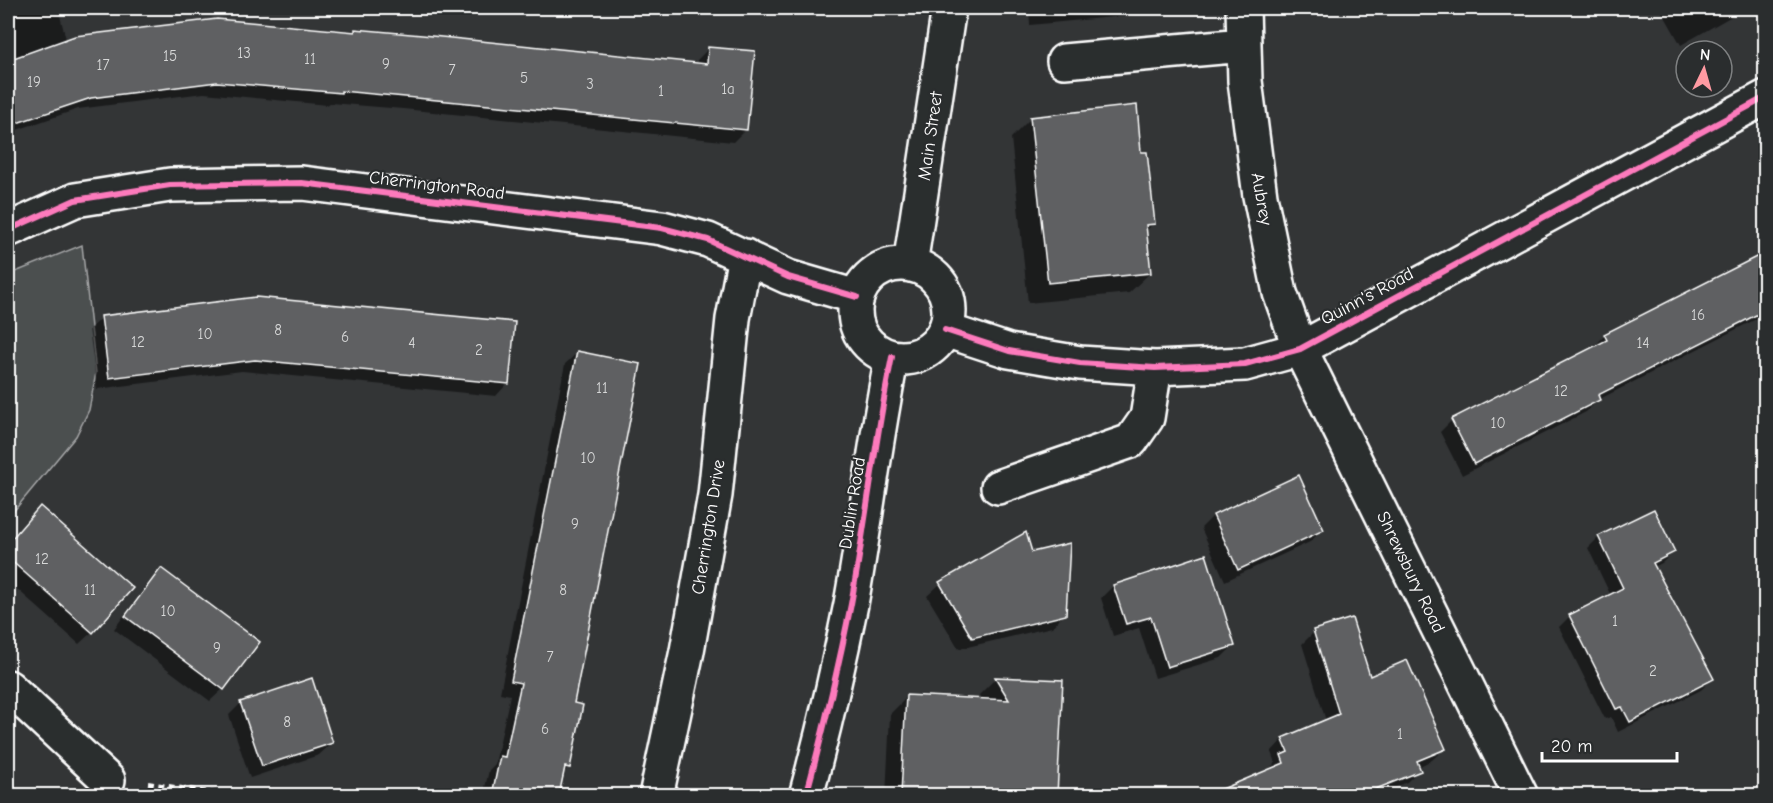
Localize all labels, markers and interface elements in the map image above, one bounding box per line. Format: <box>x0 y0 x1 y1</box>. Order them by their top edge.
north arrow <box>1674 39 1734 99</box>
house number: 13 <box>237 44 251 62</box>
text: N <box>1699 46 1711 64</box>
house number: 15 <box>163 47 177 65</box>
house number: 11 <box>304 50 316 68</box>
house number: 9 <box>382 55 390 73</box>
house number: 17 <box>96 56 110 74</box>
house number: 7 <box>448 61 456 79</box>
house number: 5 <box>520 69 528 87</box>
house number: 19 <box>27 73 41 91</box>
house number: 3 <box>586 75 594 93</box>
house number: 1a <box>721 80 735 98</box>
house number: 1 <box>658 82 664 100</box>
street label: Main Street <box>914 89 947 182</box>
street label: Cherrington Road <box>368 167 506 204</box>
street label: Aubrey <box>1247 171 1277 228</box>
street label: Quinn's Road <box>1317 263 1417 330</box>
house number: 16 <box>1691 306 1705 324</box>
house number: 8 <box>274 321 282 339</box>
house number: 10 <box>197 325 213 343</box>
house number: 6 <box>341 328 349 346</box>
house number: 12 <box>131 333 145 351</box>
house number: 4 <box>408 334 416 352</box>
house number: 14 <box>1636 334 1650 352</box>
house number: 2 <box>475 341 483 359</box>
house number: 11 <box>596 379 608 397</box>
house number: 12 <box>1554 382 1568 400</box>
house number: 10 <box>1490 414 1506 432</box>
house number: 10 <box>580 449 596 467</box>
street label: Dublin Road <box>835 456 870 551</box>
street label: Cherrington Drive <box>687 458 730 596</box>
street label: Shrewsbury Road <box>1372 508 1449 636</box>
house number: 9 <box>571 515 579 533</box>
house number: 12 <box>35 550 49 568</box>
house number: 11 <box>84 581 96 599</box>
house number: 8 <box>559 581 567 599</box>
house number: 10 <box>160 602 176 620</box>
house number: 1 <box>1612 612 1618 630</box>
house number: 9 <box>213 639 221 657</box>
house number: 7 <box>546 648 554 666</box>
house number: 2 <box>1649 662 1657 680</box>
house number: 8 <box>283 713 291 731</box>
house number: 6 <box>541 720 549 738</box>
house number: 1 <box>1397 725 1403 743</box>
scale bar <box>1542 725 1677 763</box>
text: 20 m <box>1551 736 1592 757</box>

